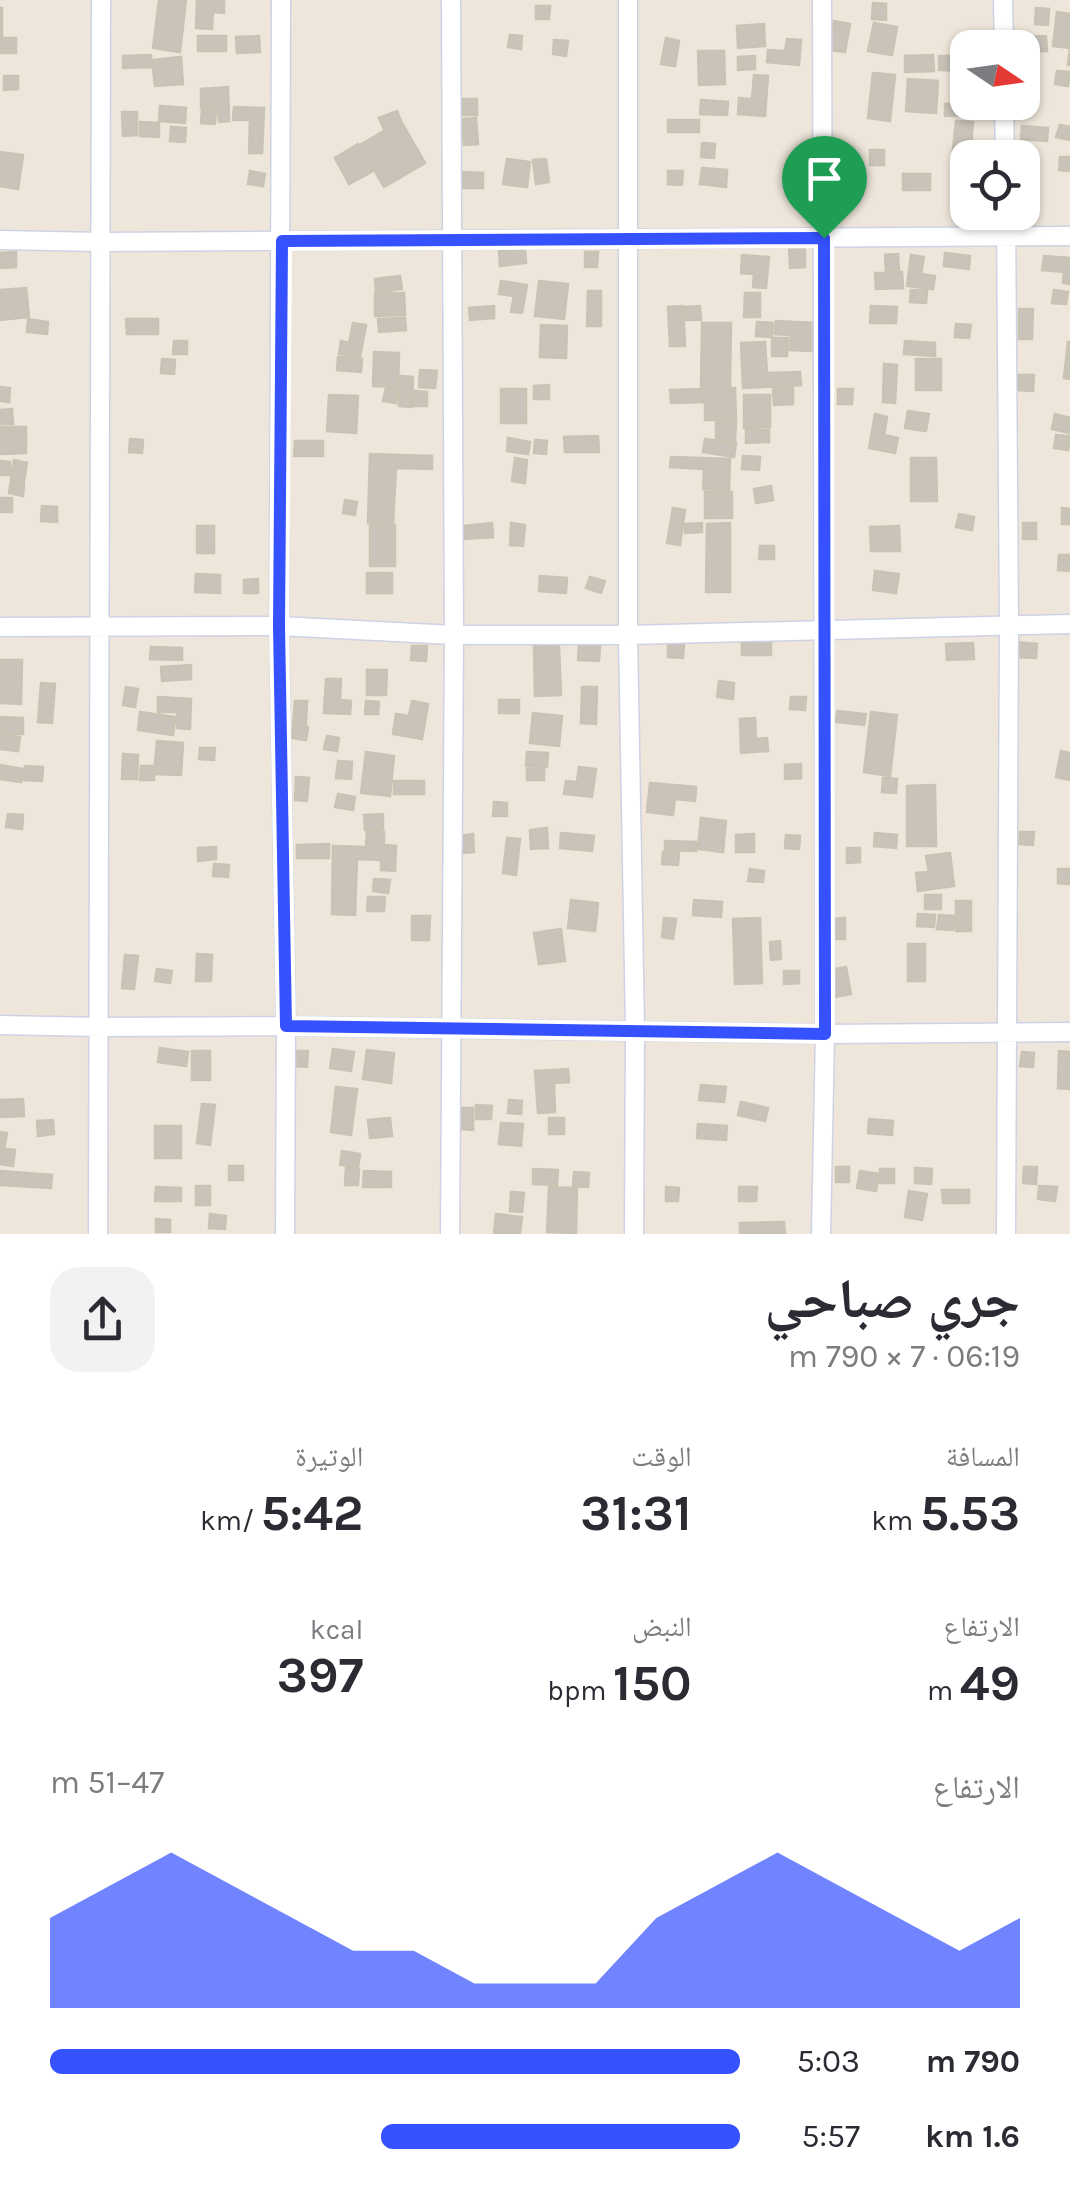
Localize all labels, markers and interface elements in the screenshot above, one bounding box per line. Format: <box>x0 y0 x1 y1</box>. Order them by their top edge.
north arrow <box>950 30 1040 120</box>
map controls <box>950 30 1040 230</box>
pin <box>782 136 867 239</box>
button: locate <box>950 140 1040 230</box>
icon: arrive <box>797 151 852 206</box>
button: share <box>50 1267 155 1372</box>
text: جري صباحي <box>764 1268 1020 1332</box>
text: 06:19 · 7 × 790 m <box>788 1338 1020 1375</box>
text: الوتيرة <box>295 1440 363 1473</box>
text: الوقت <box>631 1440 692 1473</box>
text: المسافة <box>946 1440 1020 1473</box>
text: 5:42 <box>261 1484 363 1543</box>
text: 31:31 <box>580 1484 692 1543</box>
text: 5.53 <box>920 1484 1020 1543</box>
text: /km <box>200 1504 261 1537</box>
text: km <box>871 1504 920 1537</box>
text: النبض <box>632 1610 692 1643</box>
text: الارتفاع <box>944 1610 1020 1643</box>
text: kcal <box>310 1613 363 1646</box>
text: 397 <box>277 1646 363 1705</box>
text: 150 <box>613 1654 692 1713</box>
text: 49 <box>960 1654 1020 1713</box>
text: bpm <box>547 1674 613 1707</box>
text: m <box>927 1674 960 1707</box>
text: 47–51 m <box>50 1764 164 1801</box>
text: الارتفاع <box>933 1769 1020 1806</box>
text: 5:03 <box>797 2043 860 2080</box>
text: 790 m <box>926 2043 1020 2080</box>
text: 5:57 <box>801 2118 860 2155</box>
text: 1.6 km <box>925 2118 1020 2155</box>

